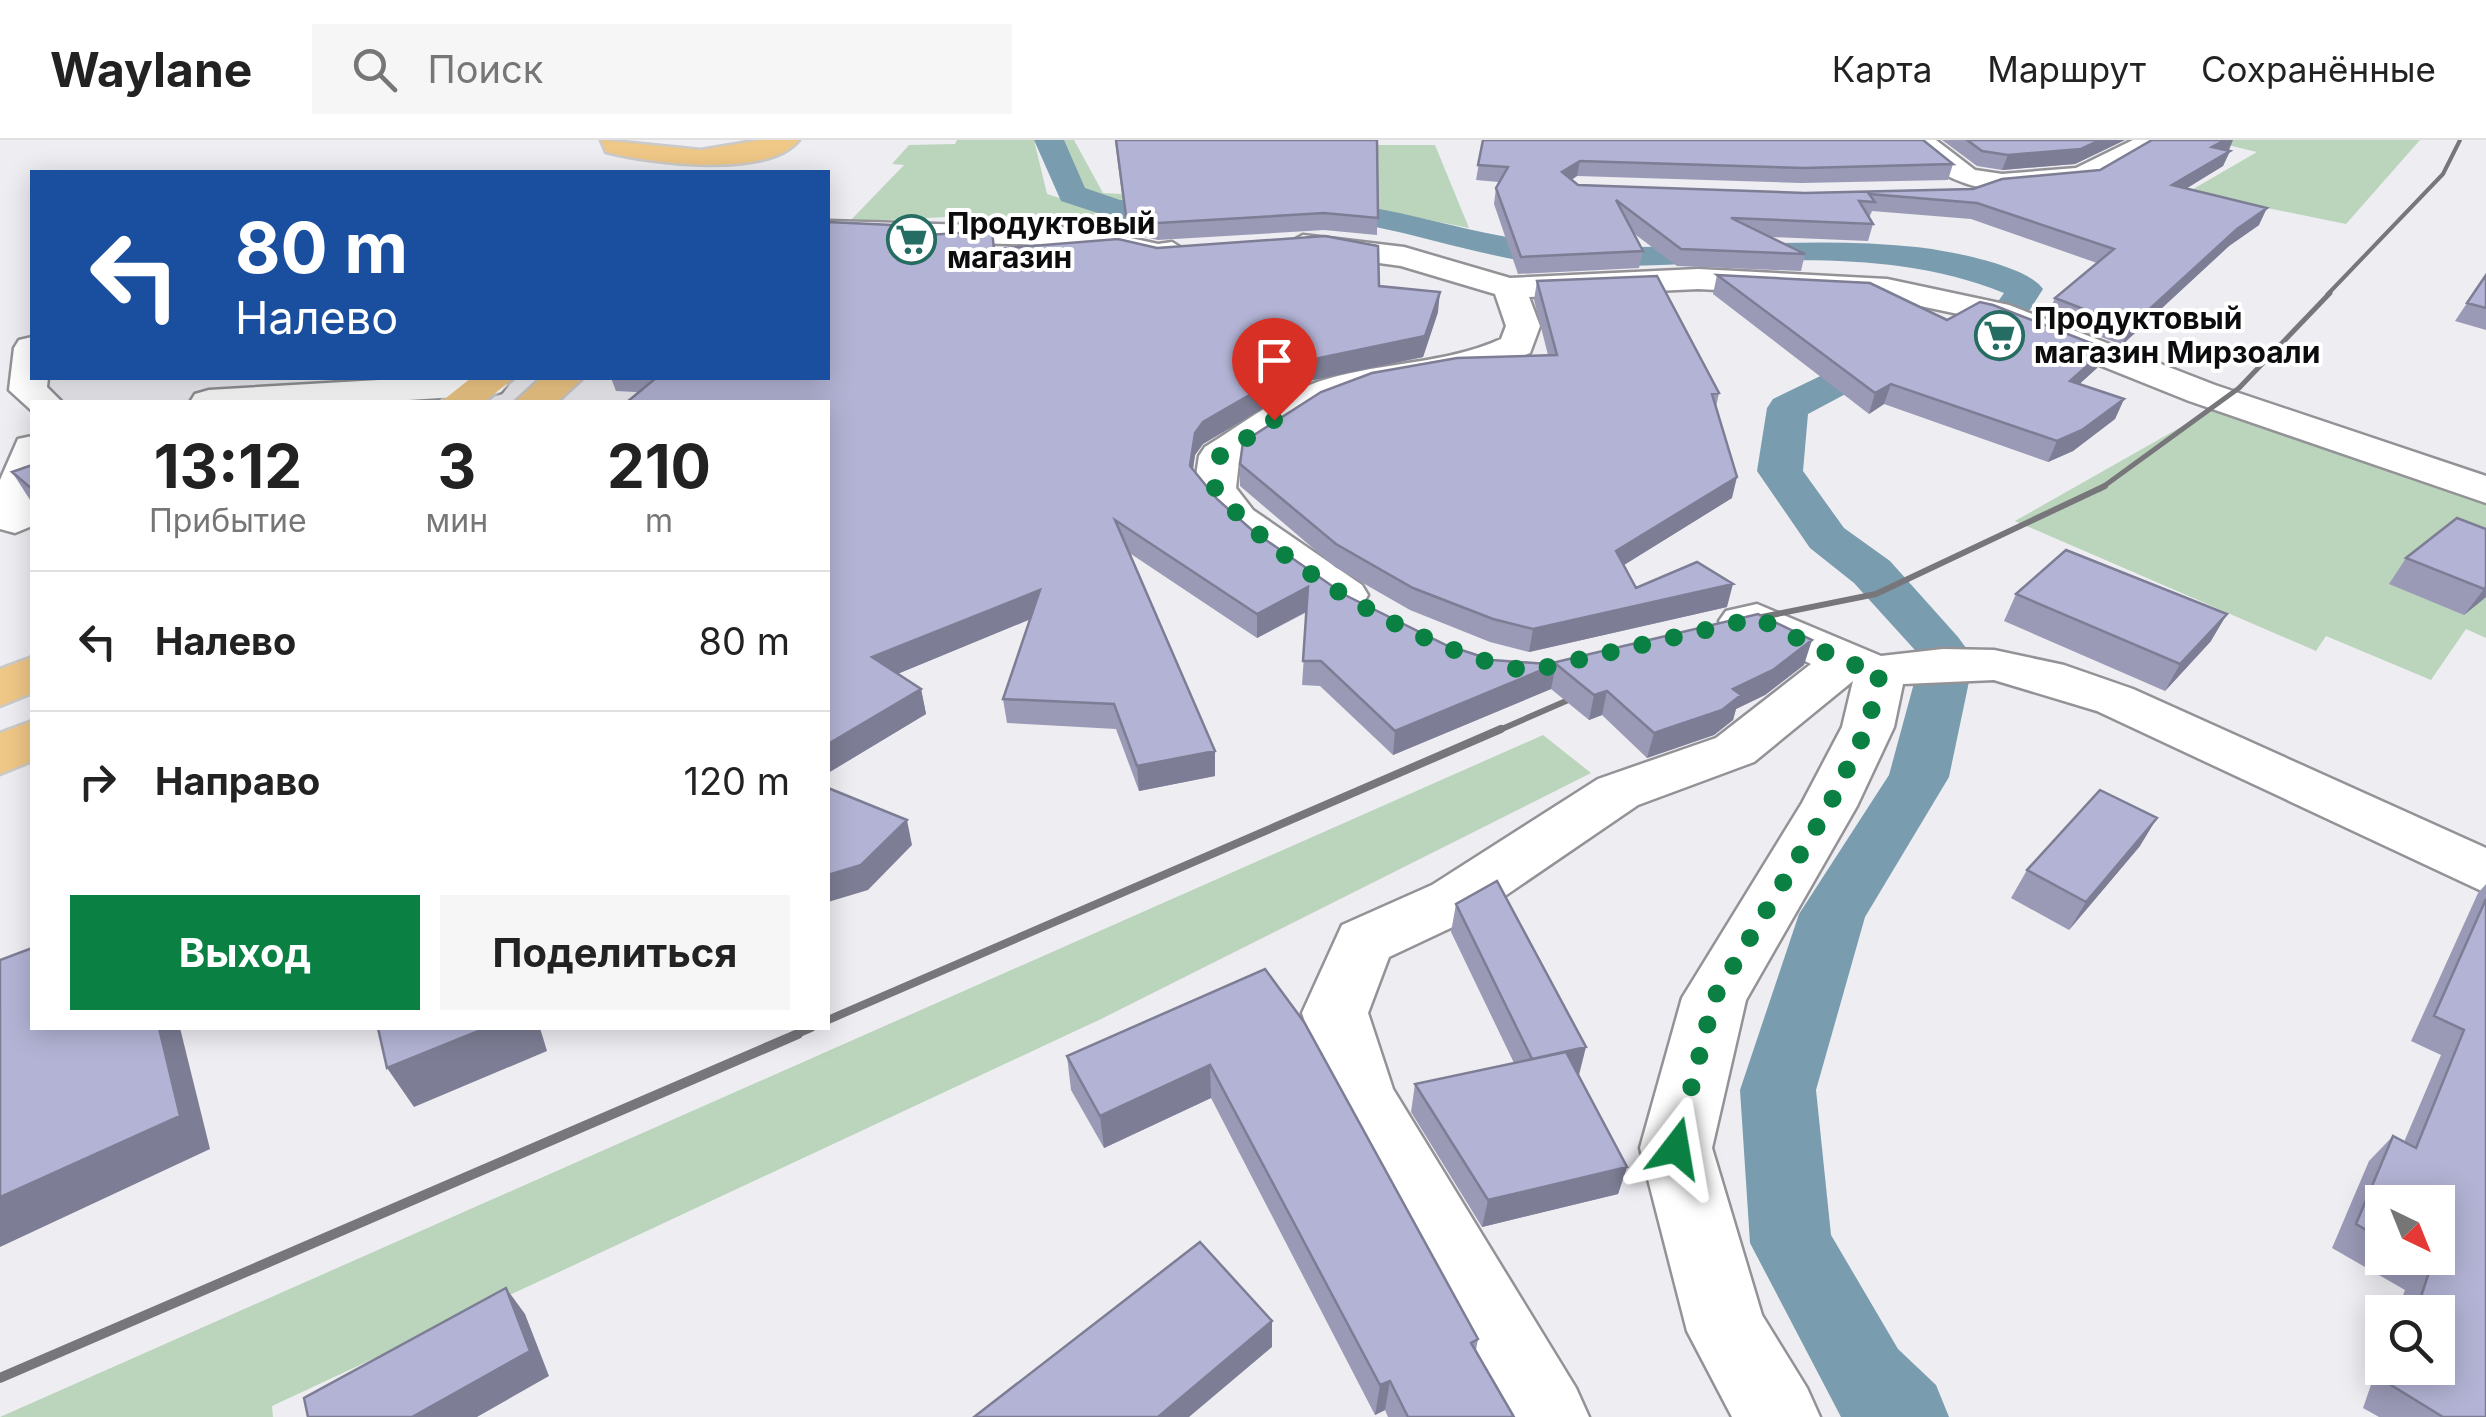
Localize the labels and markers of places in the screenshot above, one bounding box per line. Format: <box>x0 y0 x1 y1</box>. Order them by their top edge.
place label: Продуктовый магазин <box>947 205 1155 275</box>
supermarket icon: Продуктовый магазин <box>886 214 938 266</box>
place label: Продуктовый магазин Мирзоали <box>2034 300 2320 370</box>
supermarket icon: Продуктовый магазин Мирзоали <box>1973 309 2025 361</box>
pin <box>1232 318 1317 421</box>

